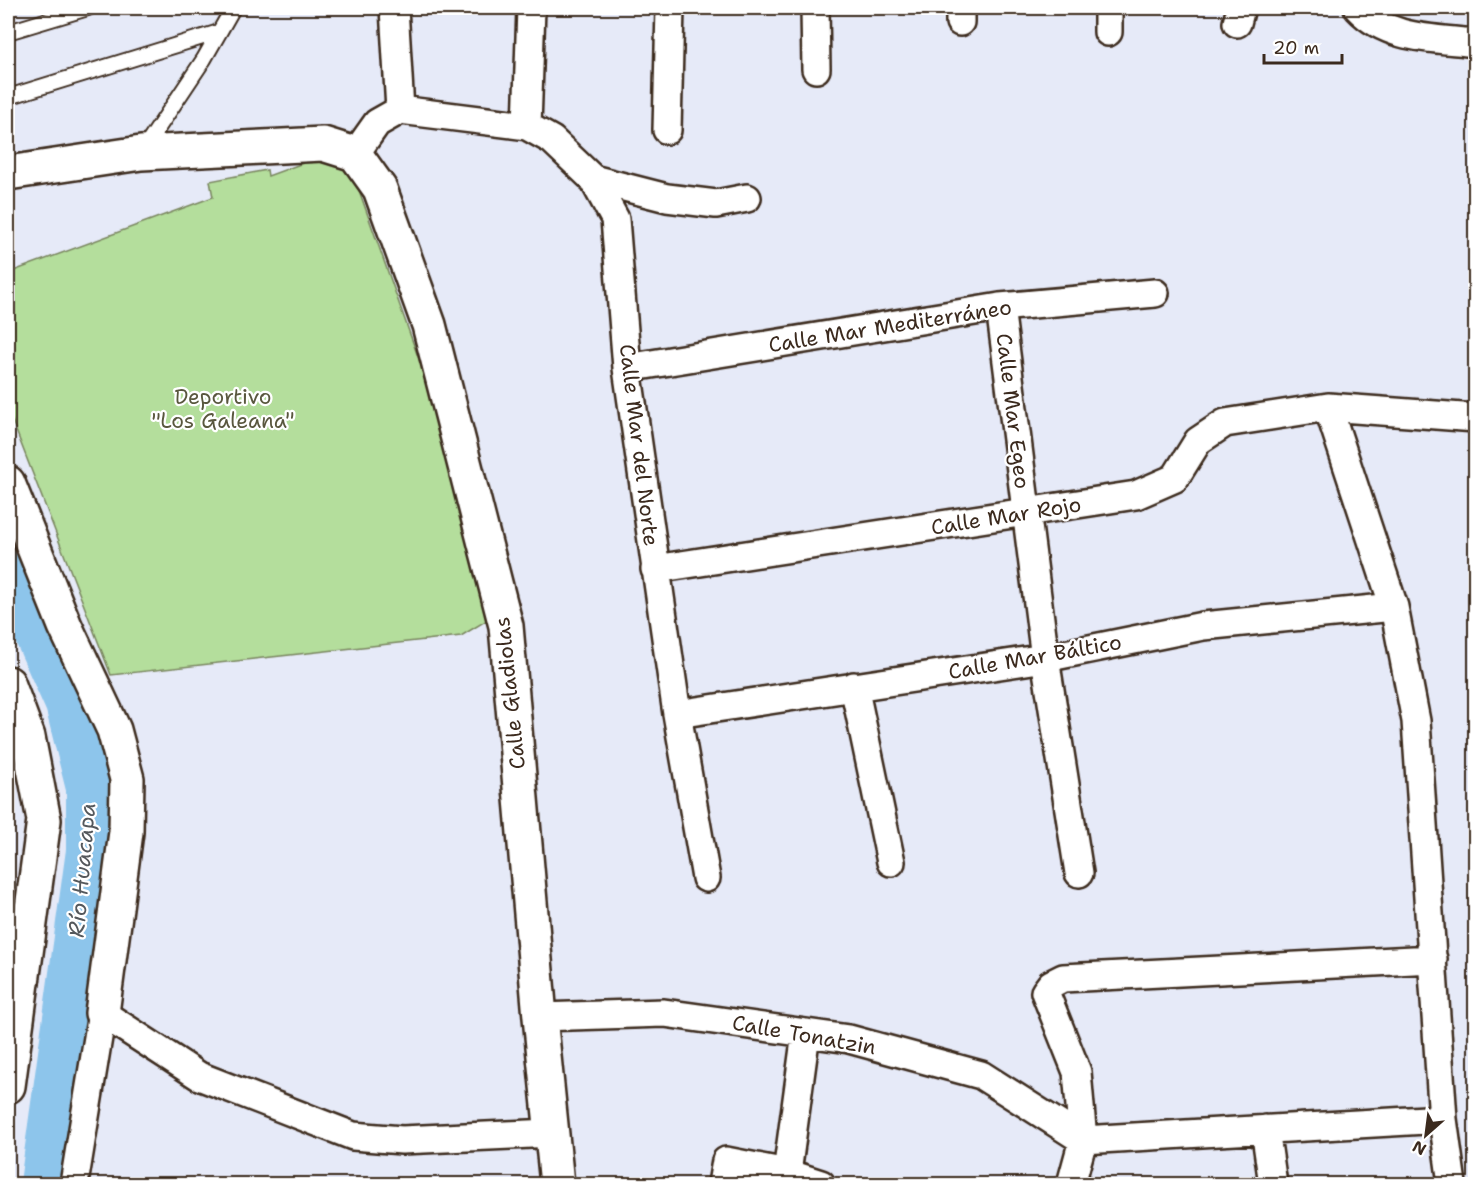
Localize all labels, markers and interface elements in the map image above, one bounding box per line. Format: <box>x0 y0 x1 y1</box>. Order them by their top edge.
scale bar <box>1264 27 1342 65</box>
text: 20 m <box>1273 36 1319 60</box>
street label: Calle Mar Mediterráneo <box>766 293 1014 359</box>
street label: Calle Mar Egeo <box>990 332 1036 490</box>
street label: Calle Mar del Norte <box>613 342 665 548</box>
park label: Deportivo "Los Galeana" <box>151 383 295 435</box>
street label: Calle Mar Rojo <box>929 490 1083 542</box>
street label: Calle Gladiolas <box>488 615 532 771</box>
street label: Calle Mar Báltico <box>946 628 1124 686</box>
water label: Río Huacapa <box>62 801 102 939</box>
street label: Calle Tonatzin <box>730 1009 878 1061</box>
north arrow <box>1396 1105 1456 1165</box>
text: N <box>1409 1136 1430 1160</box>

